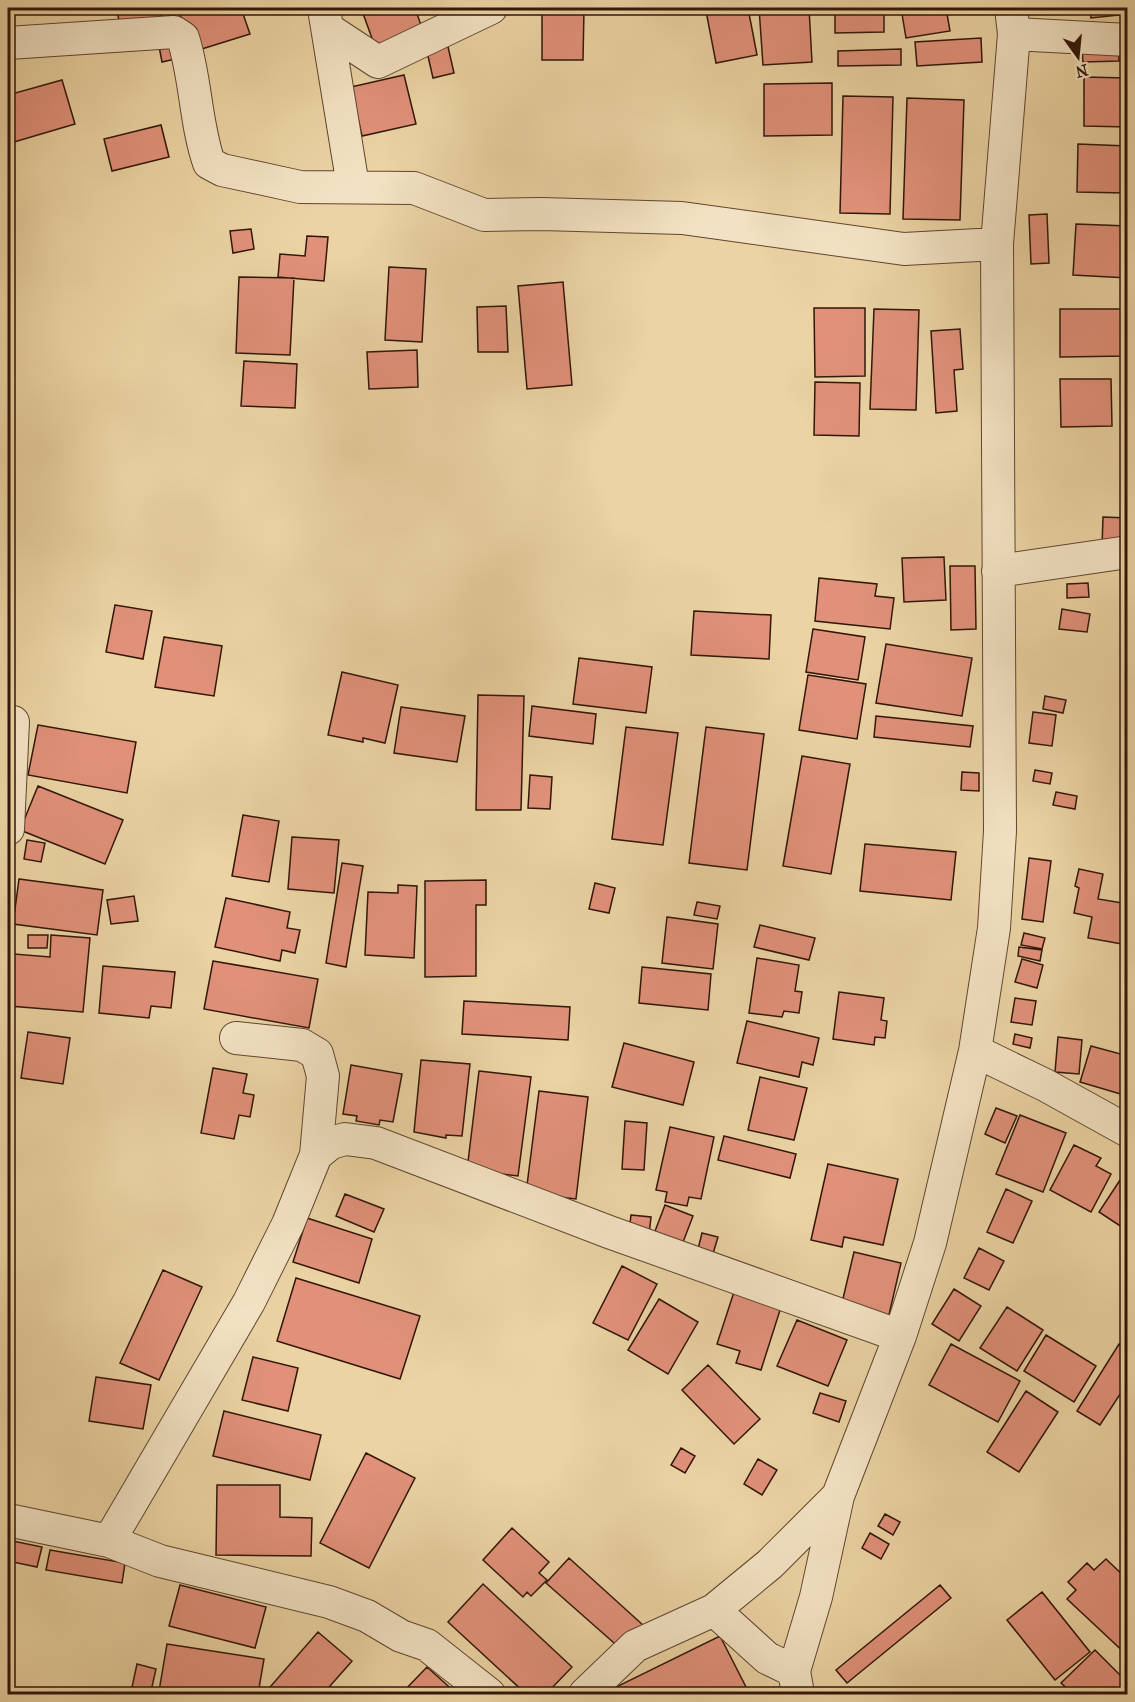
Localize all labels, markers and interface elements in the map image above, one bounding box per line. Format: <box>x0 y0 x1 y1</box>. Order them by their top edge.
north arrow <box>1048 27 1108 87</box>
text: N <box>1073 60 1090 82</box>

